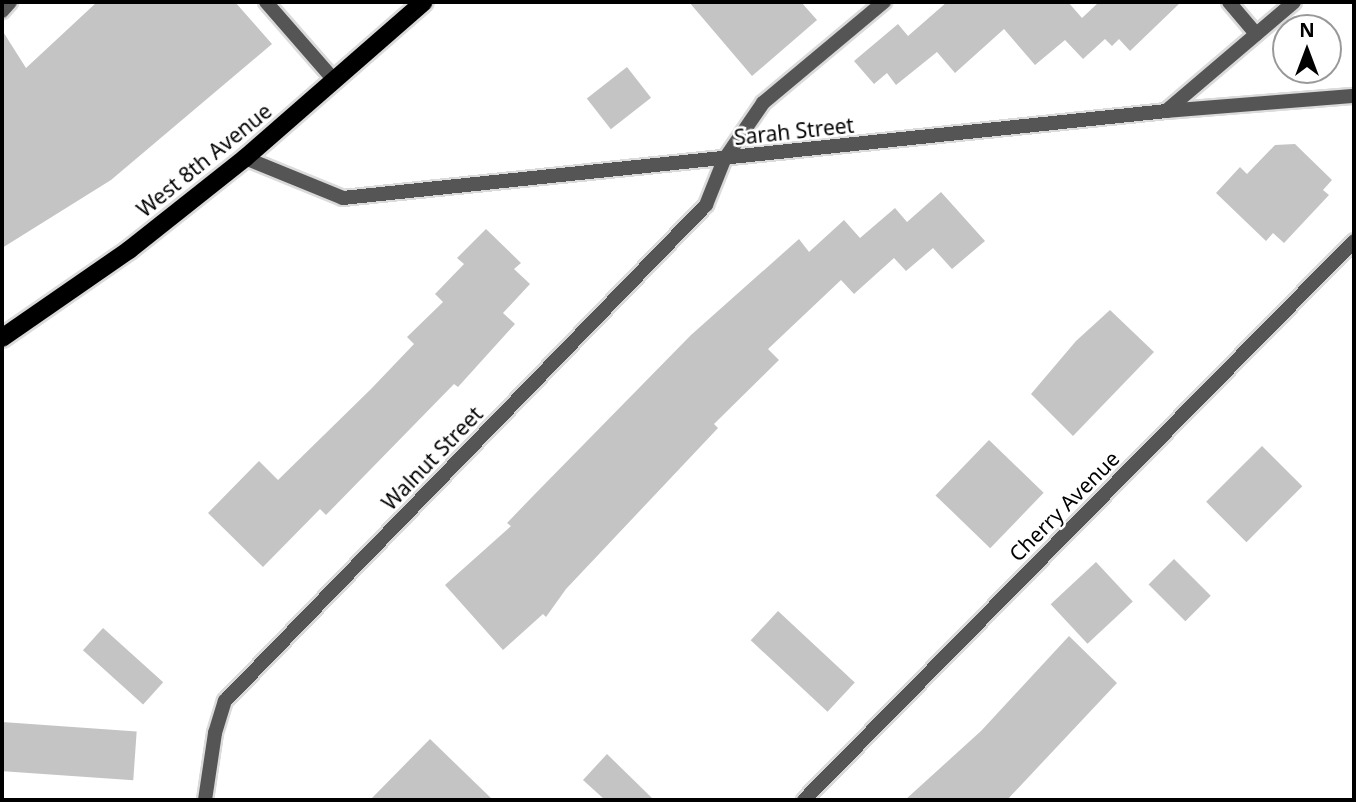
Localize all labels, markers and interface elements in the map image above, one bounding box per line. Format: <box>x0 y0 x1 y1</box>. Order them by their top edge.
north arrow <box>1272 14 1342 84</box>
text: N <box>1299 17 1315 43</box>
street label: West 8th Avenue <box>132 98 276 222</box>
street label: Sarah Street <box>733 112 855 150</box>
street label: Walnut Street <box>376 401 488 515</box>
street label: Cherry Avenue <box>1004 446 1124 566</box>

